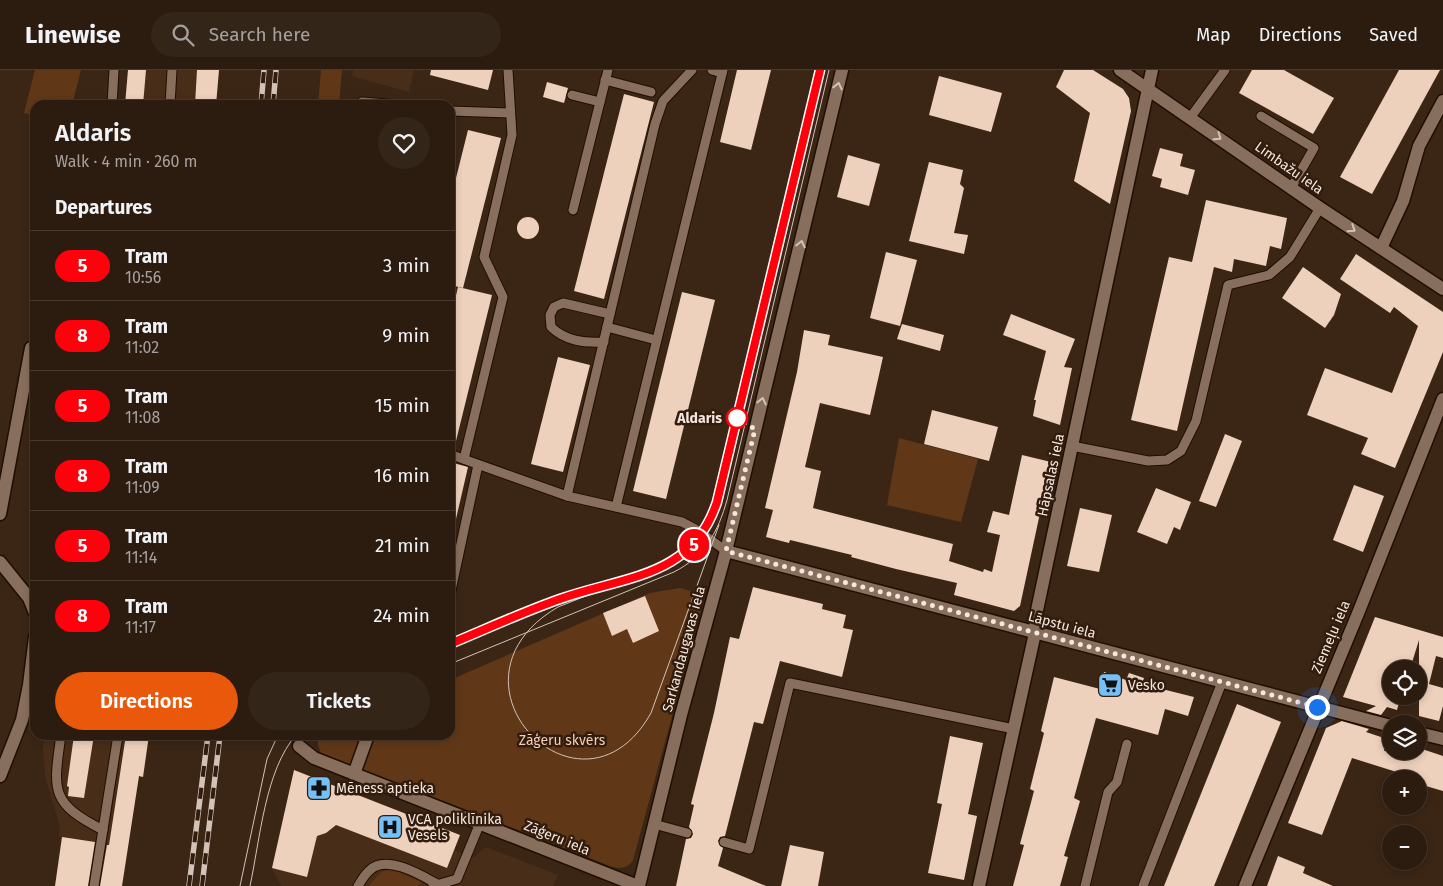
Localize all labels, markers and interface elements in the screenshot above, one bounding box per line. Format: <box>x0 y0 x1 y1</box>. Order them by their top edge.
search box <box>151 12 501 57</box>
text: Linewise <box>25 21 121 49</box>
icon: search <box>169 21 197 49</box>
text: Search here <box>209 23 310 46</box>
text: Map <box>1196 24 1231 46</box>
text: Directions <box>1259 24 1341 46</box>
text: Saved <box>1369 24 1418 46</box>
one-way arrow <box>832 81 843 90</box>
button: heart <box>378 117 430 169</box>
text: Aldaris <box>55 119 131 147</box>
one-way arrow <box>1212 131 1222 140</box>
street label: Limbažu iela <box>1251 138 1327 198</box>
text: Walk · 4 min · 260 m <box>55 152 197 171</box>
text: Departures <box>55 196 152 219</box>
one-way arrow <box>1346 223 1356 232</box>
one-way arrow <box>795 239 806 248</box>
text: Tram <box>125 245 168 268</box>
text: 3 min <box>383 254 430 277</box>
text: 5 <box>78 255 87 277</box>
text: 10:56 <box>125 268 161 287</box>
text: Tram <box>125 315 168 338</box>
text: 9 min <box>382 324 430 347</box>
text: 8 <box>77 325 88 347</box>
text: 11:02 <box>125 338 159 357</box>
text: Tram <box>125 385 168 408</box>
text: 15 min <box>374 394 430 417</box>
text: 5 <box>78 395 87 417</box>
one-way arrow <box>756 397 767 406</box>
marker: Aldaris <box>726 407 748 429</box>
text: 11:08 <box>125 408 160 427</box>
place label: Aldaris <box>676 410 722 427</box>
street label: Hāpsalas iela <box>1034 432 1068 518</box>
text: Tram <box>125 455 168 478</box>
text: 16 min <box>374 464 430 487</box>
text: 8 <box>77 465 88 487</box>
text: 11:09 <box>125 478 160 497</box>
text: Tram <box>125 525 168 548</box>
line badge: 5 <box>678 529 710 561</box>
text: 21 min <box>375 534 430 557</box>
text: 5 <box>689 534 699 556</box>
text: 5 <box>78 535 87 557</box>
text: 11:14 <box>125 548 157 567</box>
street label: Sarkandaugavas iela <box>659 584 709 714</box>
text: Tram <box>125 595 168 618</box>
street label: Ziemeļu iela <box>1308 598 1355 676</box>
text: 24 min <box>373 604 430 627</box>
text: 8 <box>77 605 88 627</box>
street label: Lāpstu iela <box>1026 608 1098 642</box>
text: 11:17 <box>125 618 156 637</box>
map controls <box>1382 660 1427 870</box>
button: locate <box>1382 660 1427 705</box>
button: Directions <box>55 672 238 730</box>
button: Tickets <box>248 672 430 730</box>
supermarket icon: Vesko <box>1097 672 1123 698</box>
place label: Vesko <box>1128 677 1165 694</box>
your location <box>1305 695 1330 720</box>
button: layers <box>1382 715 1427 760</box>
park label: Zāģeru skvērs <box>519 732 606 749</box>
button: + <box>1382 770 1427 815</box>
pharmacy icon: Mēness aptieka <box>306 775 332 801</box>
place label: Mēness aptieka <box>336 780 434 797</box>
place label: VCA poliklīnika Vesels <box>408 811 502 844</box>
hospital icon: VCA poliklīnika Vesels <box>377 814 403 840</box>
street label: Zāģeru iela <box>521 817 593 859</box>
button: − <box>1382 825 1427 870</box>

